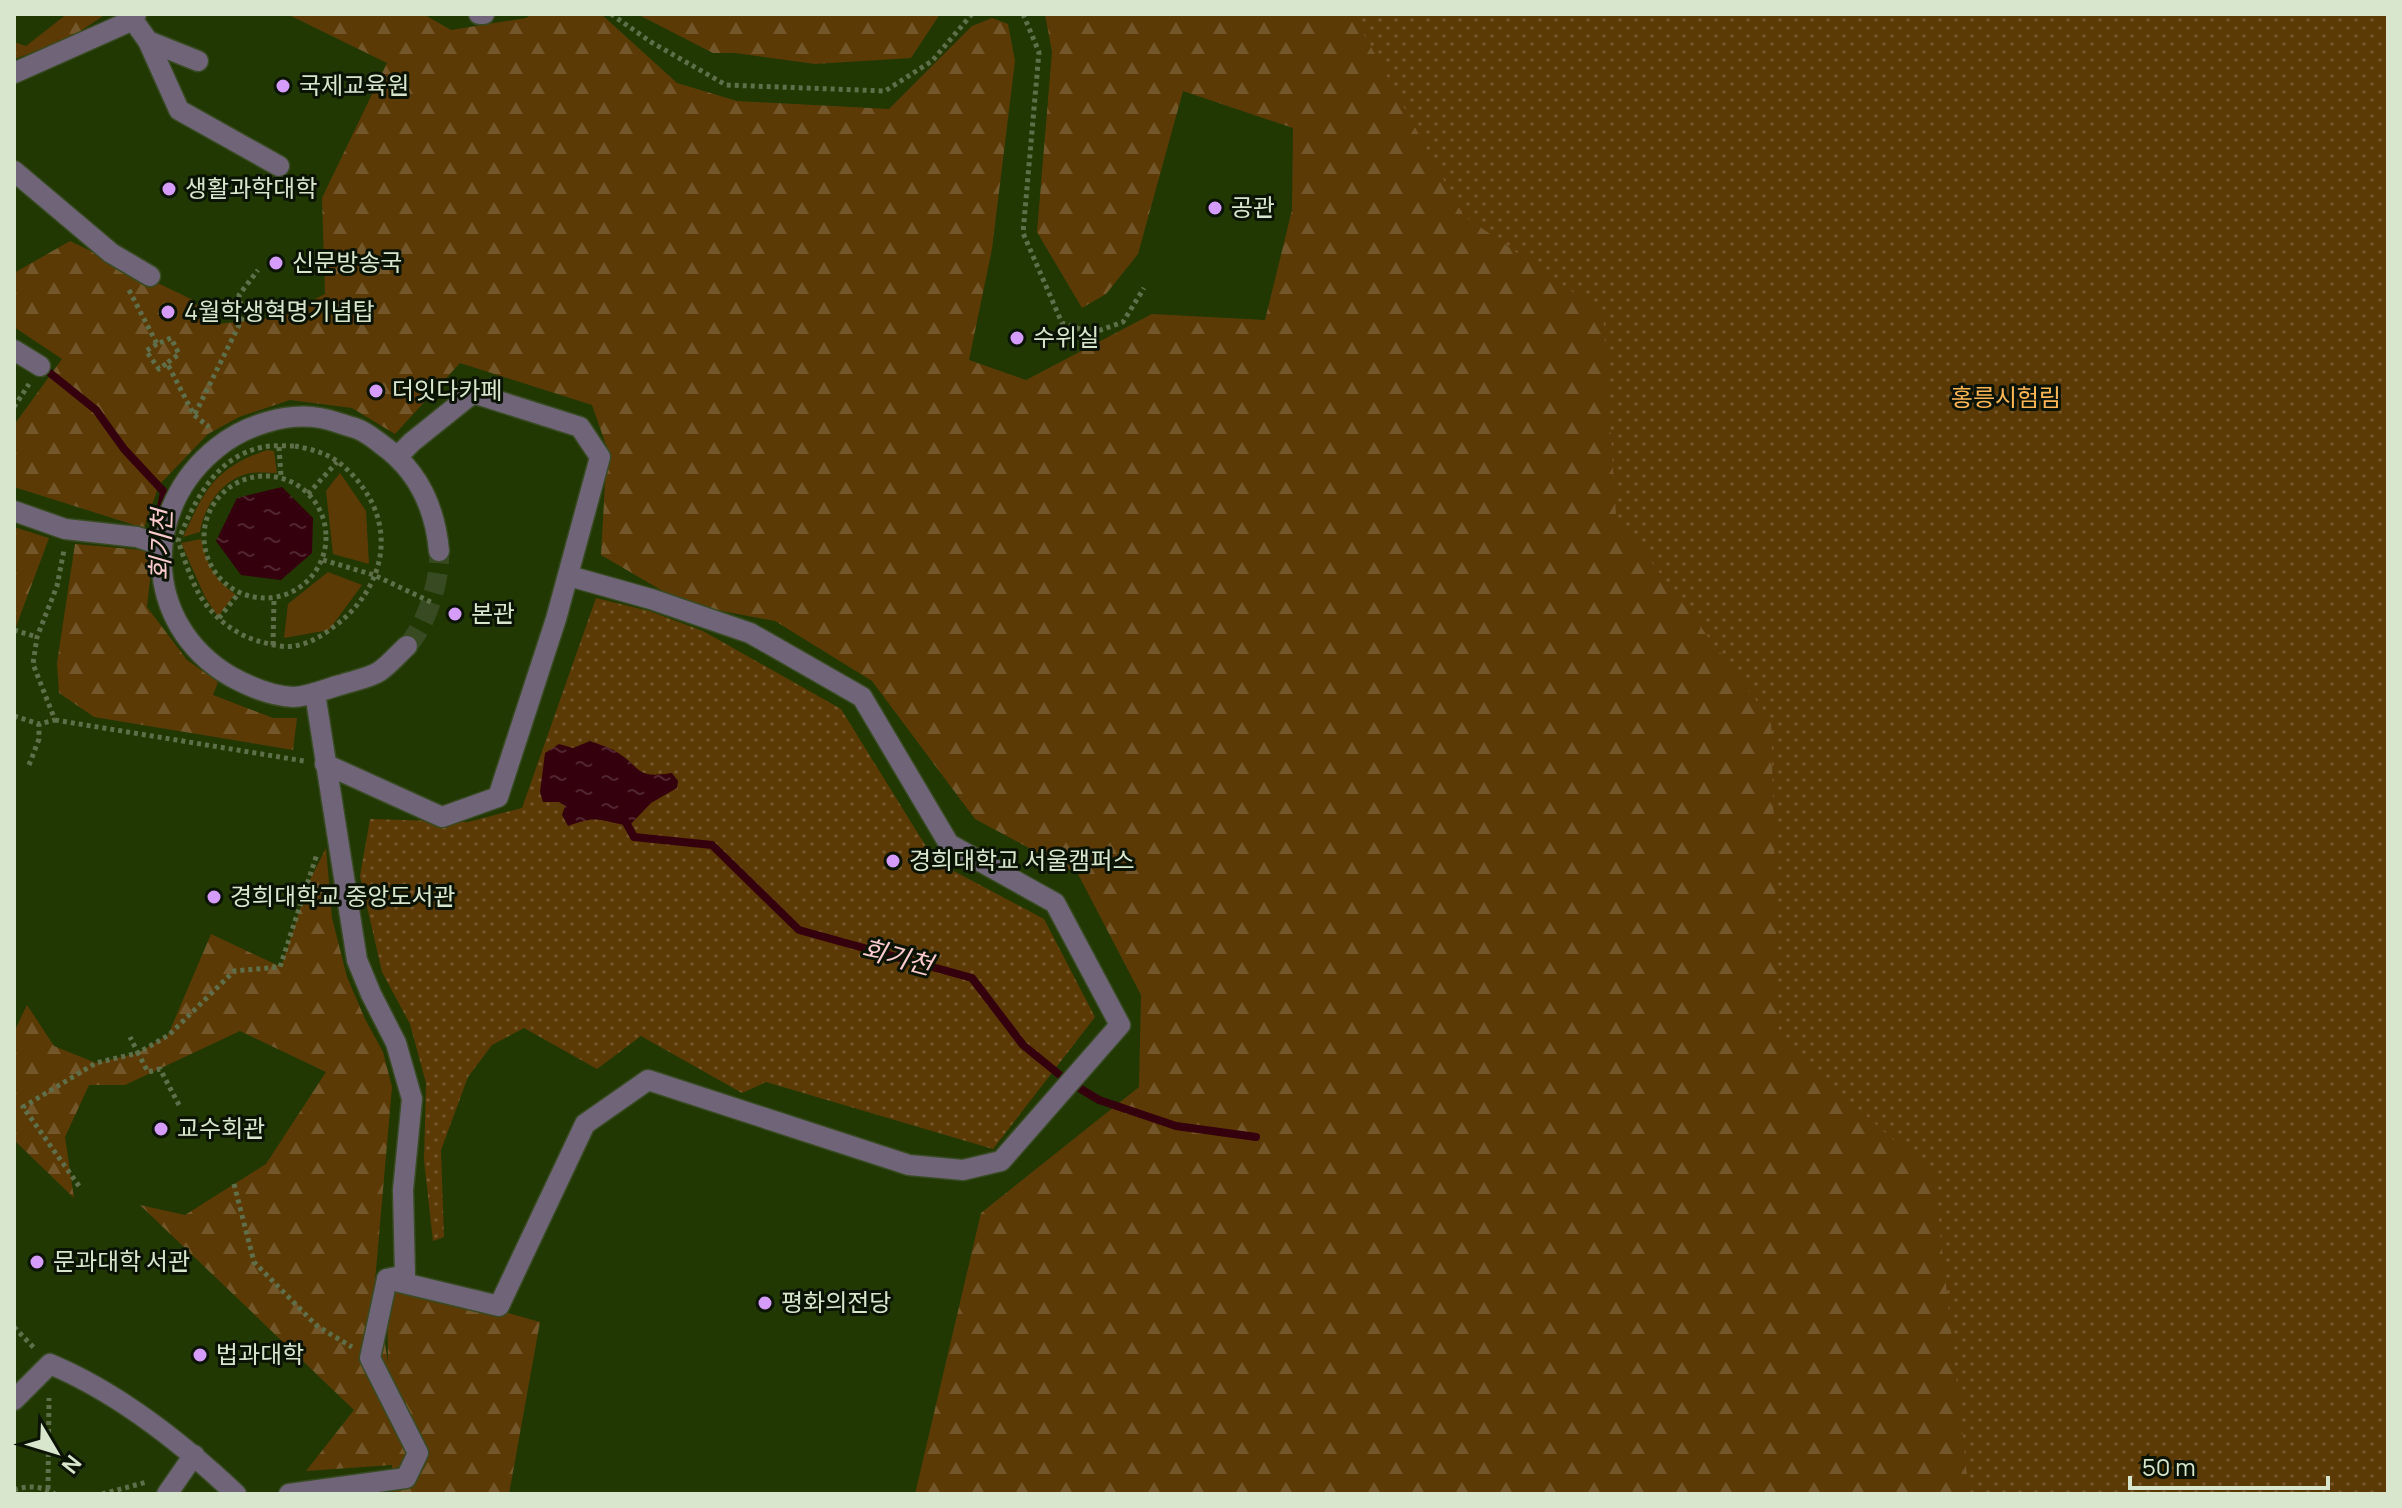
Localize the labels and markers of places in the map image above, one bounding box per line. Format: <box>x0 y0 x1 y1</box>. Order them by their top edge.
place label: 국제교육원 <box>299 68 409 101</box>
marker: 국제교육원 <box>274 77 292 95</box>
place label: 생활과학대학 <box>185 171 317 204</box>
marker: 생활과학대학 <box>160 180 178 198</box>
place label: 공관 <box>1231 190 1275 223</box>
marker: 공관 <box>1206 199 1224 217</box>
place label: 신문방송국 <box>292 245 402 278</box>
marker: 신문방송국 <box>267 254 285 272</box>
place label: 4월학생혁명기념탑 <box>184 294 375 327</box>
marker: 4월학생혁명기념탑 <box>159 303 177 321</box>
place label: 수위실 <box>1033 320 1099 353</box>
marker: 수위실 <box>1008 329 1026 347</box>
place label: 더잇다카페 <box>392 373 502 406</box>
marker: 더잇다카페 <box>367 382 385 400</box>
place label: 본관 <box>471 596 515 629</box>
marker: 본관 <box>446 605 464 623</box>
place label: 경희대학교 서울캠퍼스 <box>909 843 1135 876</box>
marker: 경희대학교 서울캠퍼스 <box>884 852 902 870</box>
place label: 경희대학교 중앙도서관 <box>230 879 456 912</box>
marker: 경희대학교 중앙도서관 <box>205 888 223 906</box>
place label: 교수회관 <box>177 1111 265 1144</box>
marker: 교수회관 <box>152 1120 170 1138</box>
place label: 문과대학 서관 <box>53 1244 190 1277</box>
marker: 문과대학 서관 <box>28 1253 46 1271</box>
place label: 평화의전당 <box>781 1285 891 1318</box>
marker: 평화의전당 <box>756 1294 774 1312</box>
place label: 법과대학 <box>216 1337 304 1370</box>
marker: 법과대학 <box>191 1346 209 1364</box>

